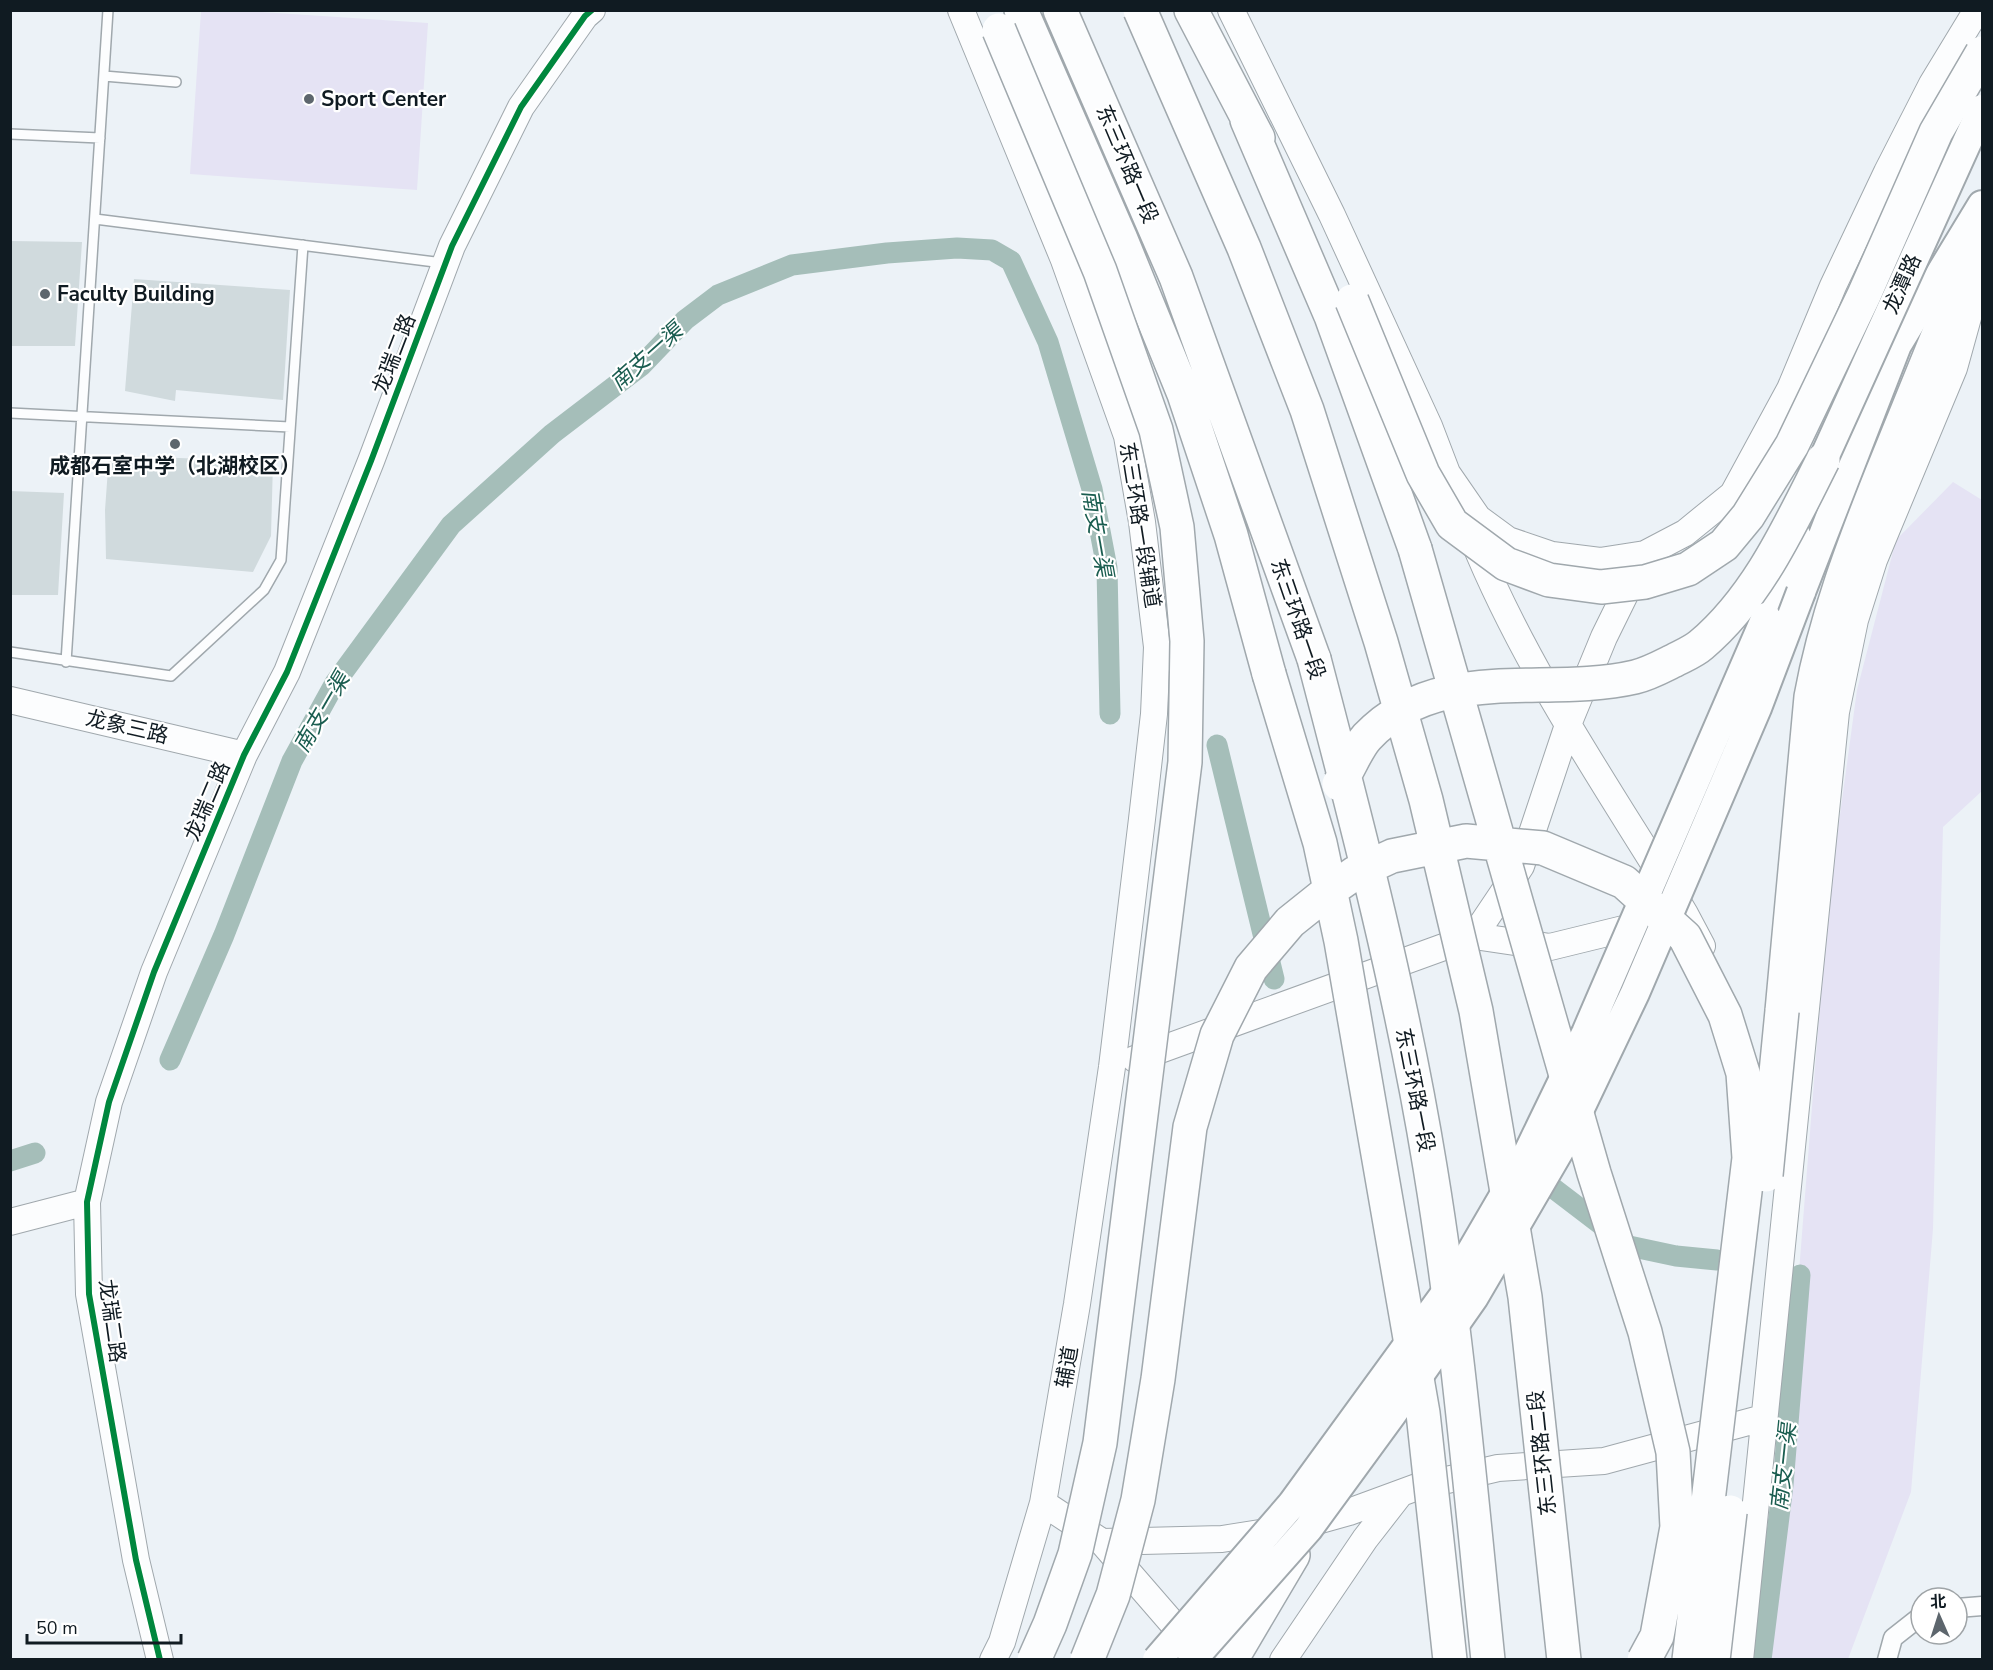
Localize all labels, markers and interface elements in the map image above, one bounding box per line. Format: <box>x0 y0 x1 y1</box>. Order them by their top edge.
place label: Sport Center <box>321 85 447 113</box>
marker: Sport Center <box>302 92 316 106</box>
street label: 东三环路一段 <box>1089 101 1165 227</box>
street label: 龙潭路 <box>1876 250 1928 318</box>
place label: Faculty Building <box>57 280 215 308</box>
marker: Faculty Building <box>38 287 52 301</box>
street label: 龙瑞二路 <box>366 310 422 398</box>
water label: 南支一渠 <box>604 314 692 397</box>
marker: 成都石室中学（北湖校区） <box>168 437 182 451</box>
street label: 东三环路一段辅道 <box>1113 440 1167 610</box>
place label: 成都石室中学（北湖校区） <box>49 452 301 480</box>
water label: 南支一渠 <box>1075 487 1120 582</box>
street label: 东三环路一段 <box>1264 555 1332 683</box>
water label: 南支一渠 <box>287 664 358 758</box>
street label: 龙象三路 <box>83 704 171 750</box>
street label: 龙瑞二路 <box>178 757 236 845</box>
street label: 东三环路一段 <box>1389 1025 1441 1155</box>
street label: 龙瑞二路 <box>92 1277 132 1365</box>
street label: 辅道 <box>1050 1344 1084 1390</box>
street label: 东三环路二段 <box>1521 1389 1563 1517</box>
water label: 南支一渠 <box>1764 1419 1804 1512</box>
north arrow <box>1909 1586 1969 1646</box>
text: 北 <box>1930 1591 1947 1613</box>
scale bar <box>27 1607 182 1645</box>
text: 50 m <box>36 1616 78 1640</box>

